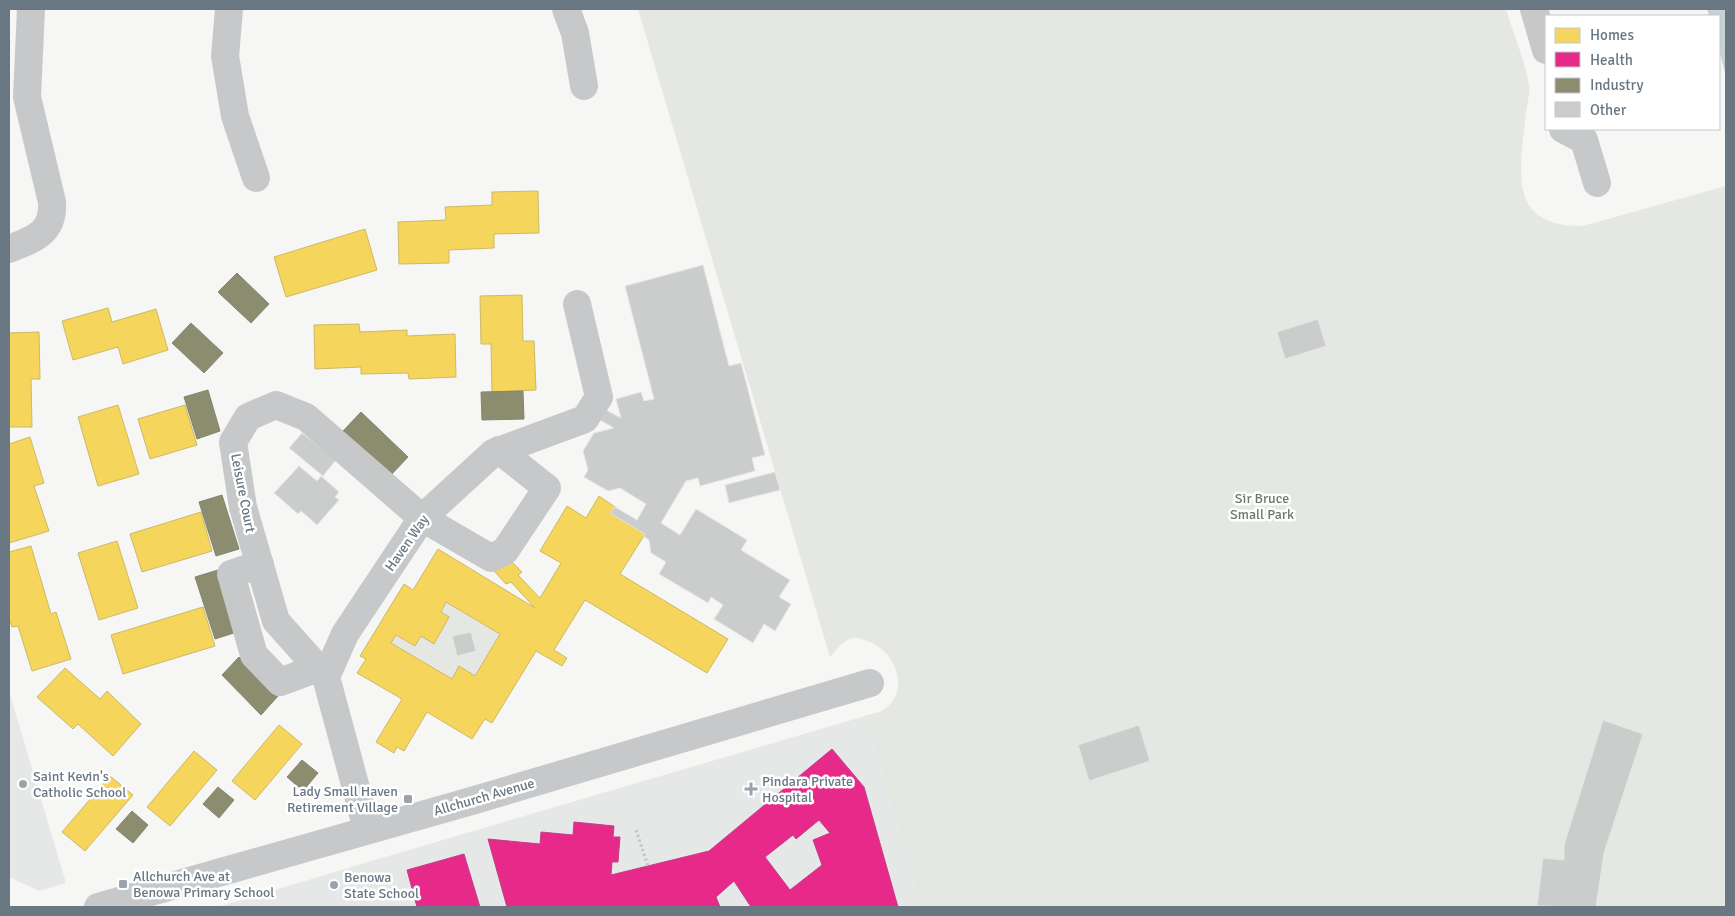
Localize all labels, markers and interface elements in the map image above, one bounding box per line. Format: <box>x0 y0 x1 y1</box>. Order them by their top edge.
legend <box>1545 15 1720 130</box>
text: Homes <box>1590 26 1634 44</box>
text: Health <box>1590 51 1633 69</box>
text: Industry <box>1590 76 1643 94</box>
text: Other <box>1590 101 1627 119</box>
street label: Leisure Court <box>227 452 259 534</box>
park label: Sir Bruce Small Park <box>1230 490 1294 523</box>
street label: Haven Way <box>381 511 433 575</box>
place label: Saint Kevin's Catholic School <box>33 768 126 801</box>
place label: Pindara Private Hospital <box>762 773 853 806</box>
street label: Allchurch Avenue <box>432 774 536 820</box>
marker: Saint Kevin's Catholic School <box>17 778 29 790</box>
marker: Pindara Private Hospital <box>744 782 758 796</box>
place label: Lady Small Haven Retirement Village <box>287 783 398 816</box>
marker: Lady Small Haven Retirement Village <box>402 793 414 805</box>
place label: Allchurch Ave at Benowa Primary School <box>133 868 274 901</box>
place label: Benowa State School <box>344 869 419 902</box>
marker: Allchurch Ave at Benowa Primary School <box>117 878 129 890</box>
marker: Benowa State School <box>328 879 340 891</box>

